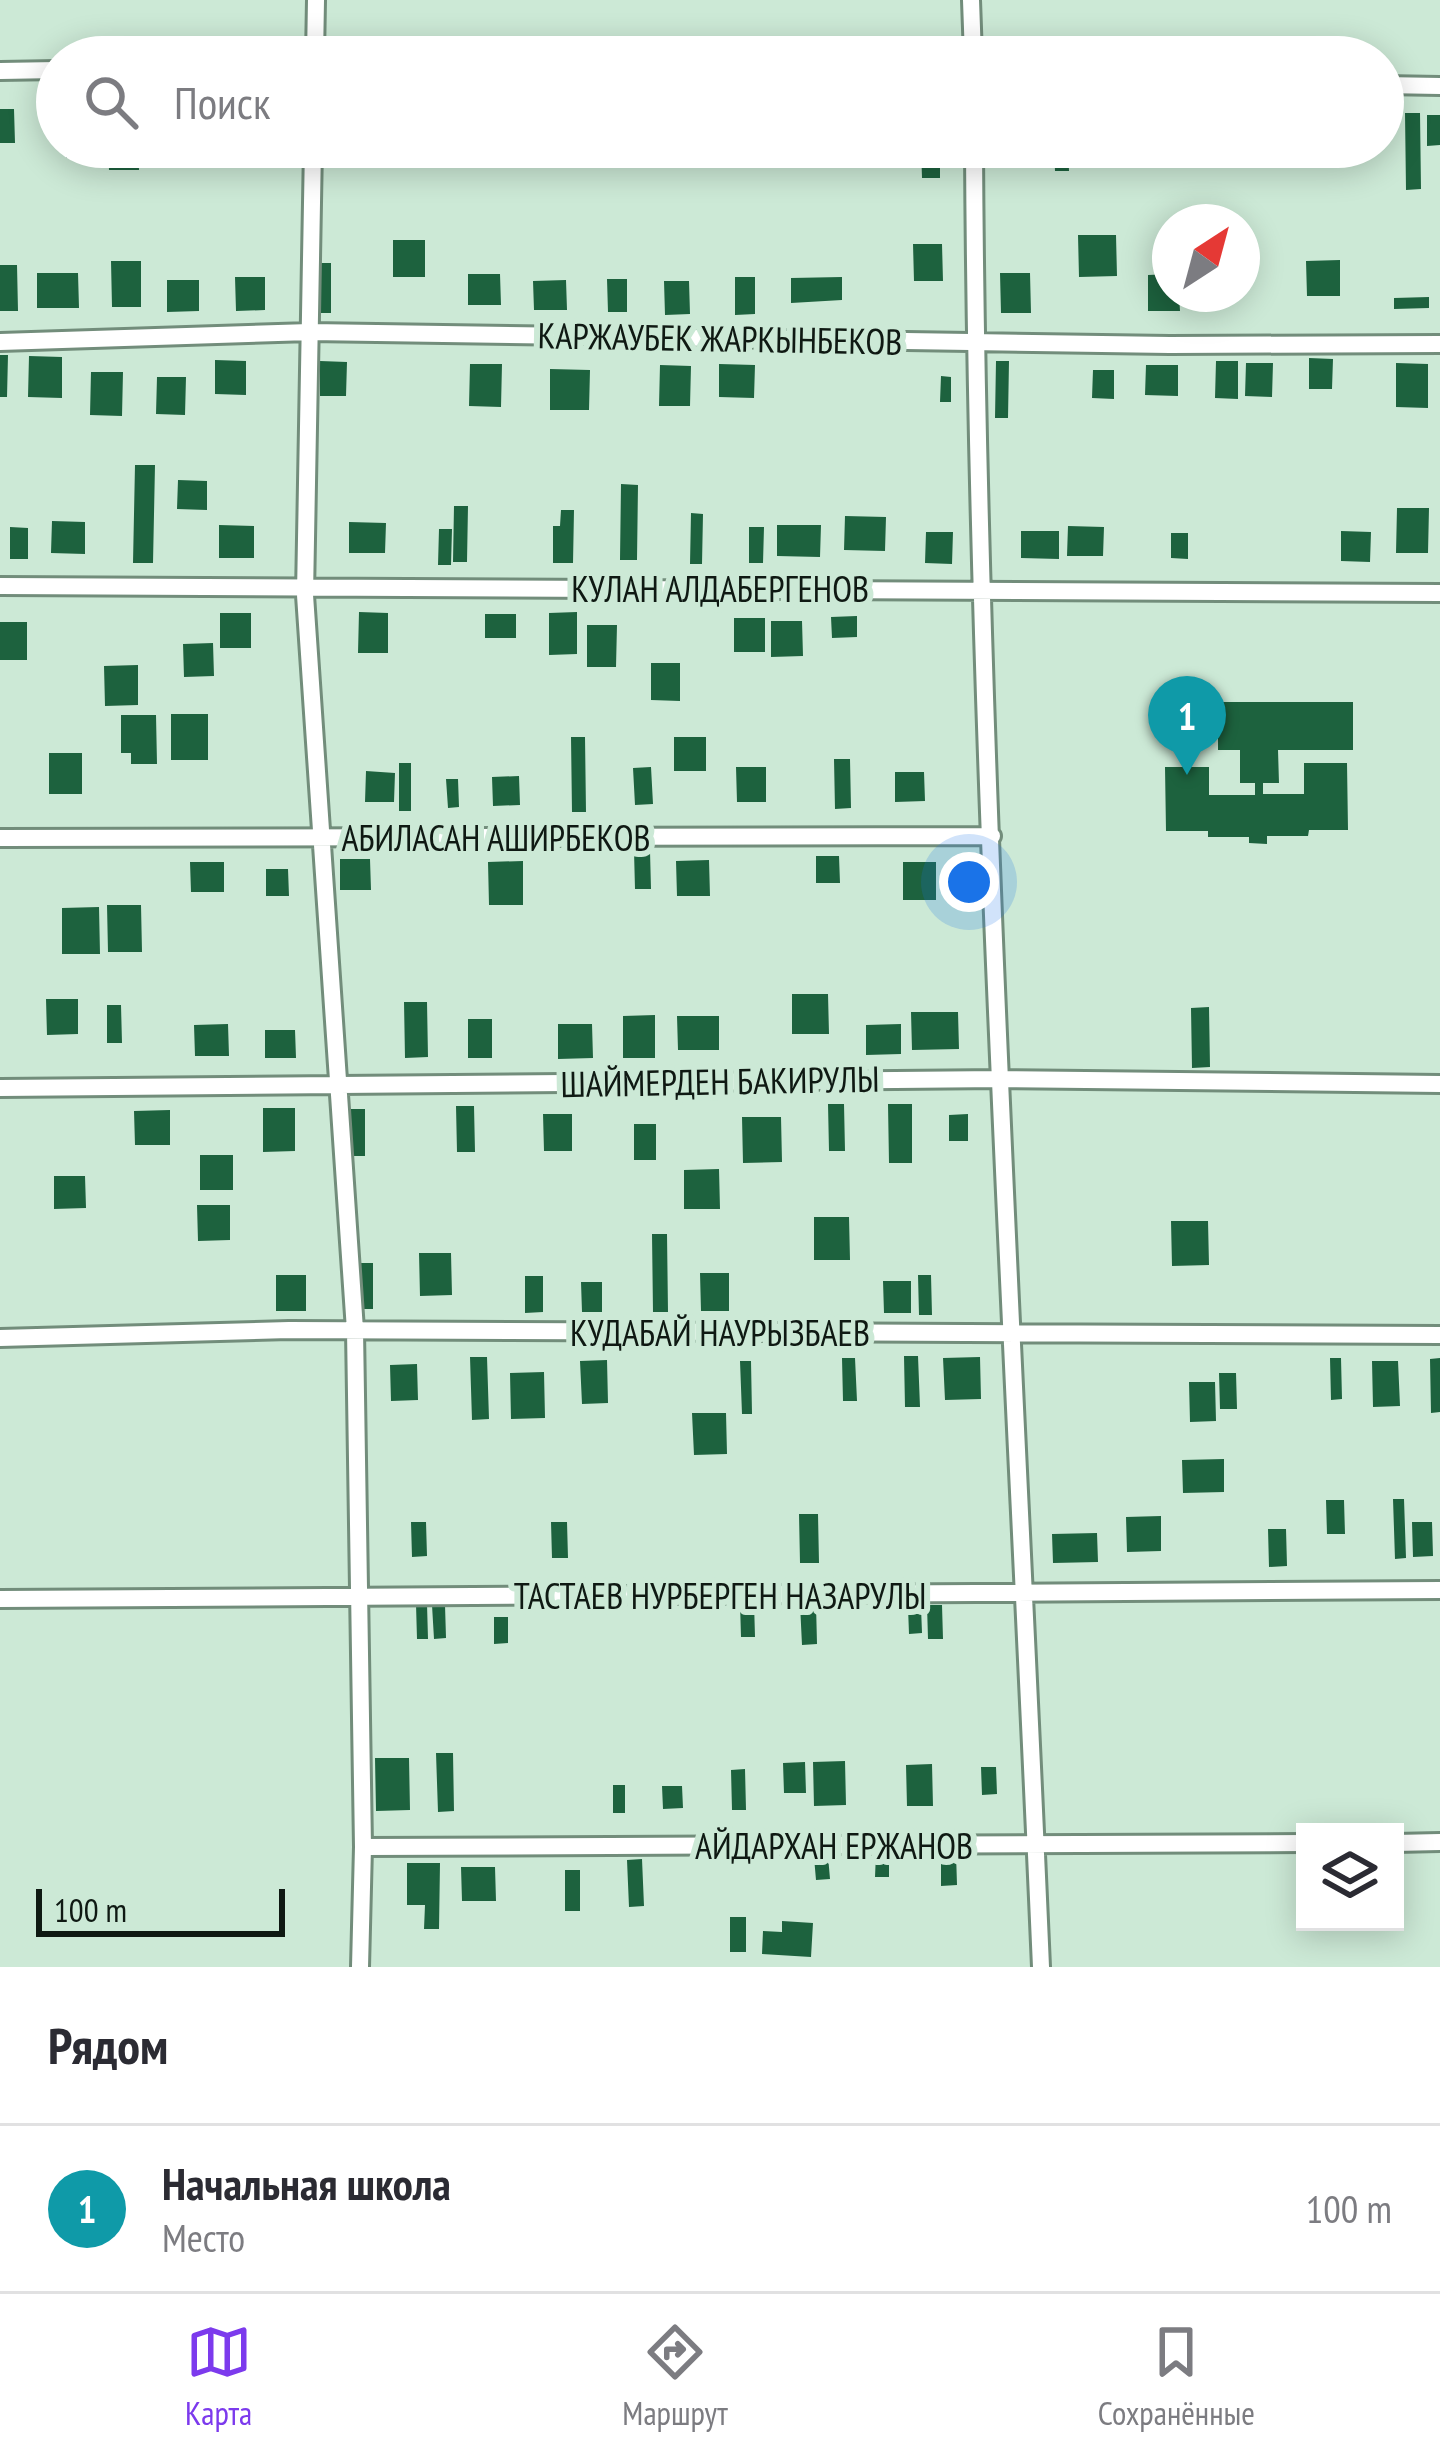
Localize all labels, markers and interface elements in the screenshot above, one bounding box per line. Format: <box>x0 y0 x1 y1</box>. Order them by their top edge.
search box <box>36 36 1404 168</box>
icon: search <box>78 69 144 135</box>
text: Поиск <box>174 73 270 131</box>
north arrow <box>1152 204 1260 312</box>
street label: КАРЖАУБЕК ЖАРКЫНБЕКОВ <box>537 311 903 365</box>
street label: КУЛАН АЛДАБЕРГЕНОВ <box>571 565 869 612</box>
pin: 1 <box>1148 676 1226 775</box>
street label: АБИЛАСАН АШИРБЕКОВ <box>342 814 650 861</box>
your location <box>939 852 999 912</box>
street label: ШАЙМЕРДЕН БАКИРУЛЫ <box>560 1055 880 1107</box>
street label: КУДАБАЙ НАУРЫЗБАЕВ <box>570 1309 870 1356</box>
street label: ТАСТАЕВ НУРБЕРГЕН НАЗАРУЛЫ <box>514 1572 926 1619</box>
street label: АЙДАРХАН ЕРЖАНОВ <box>695 1822 973 1869</box>
map controls <box>1296 1823 1404 1931</box>
button: layers <box>1296 1823 1404 1931</box>
scale bar <box>36 1883 285 1936</box>
text: 100 m <box>54 1888 127 1931</box>
text: Рядом <box>48 2012 168 2078</box>
text: Начальная школа <box>162 2154 451 2212</box>
text: 1 <box>78 2183 96 2234</box>
text: 100 m <box>1306 2183 1392 2234</box>
text: Место <box>162 2212 245 2263</box>
tab: Карта <box>185 2319 252 2434</box>
tab: Маршрут <box>622 2319 728 2434</box>
tab: Сохранённые <box>1098 2319 1255 2434</box>

